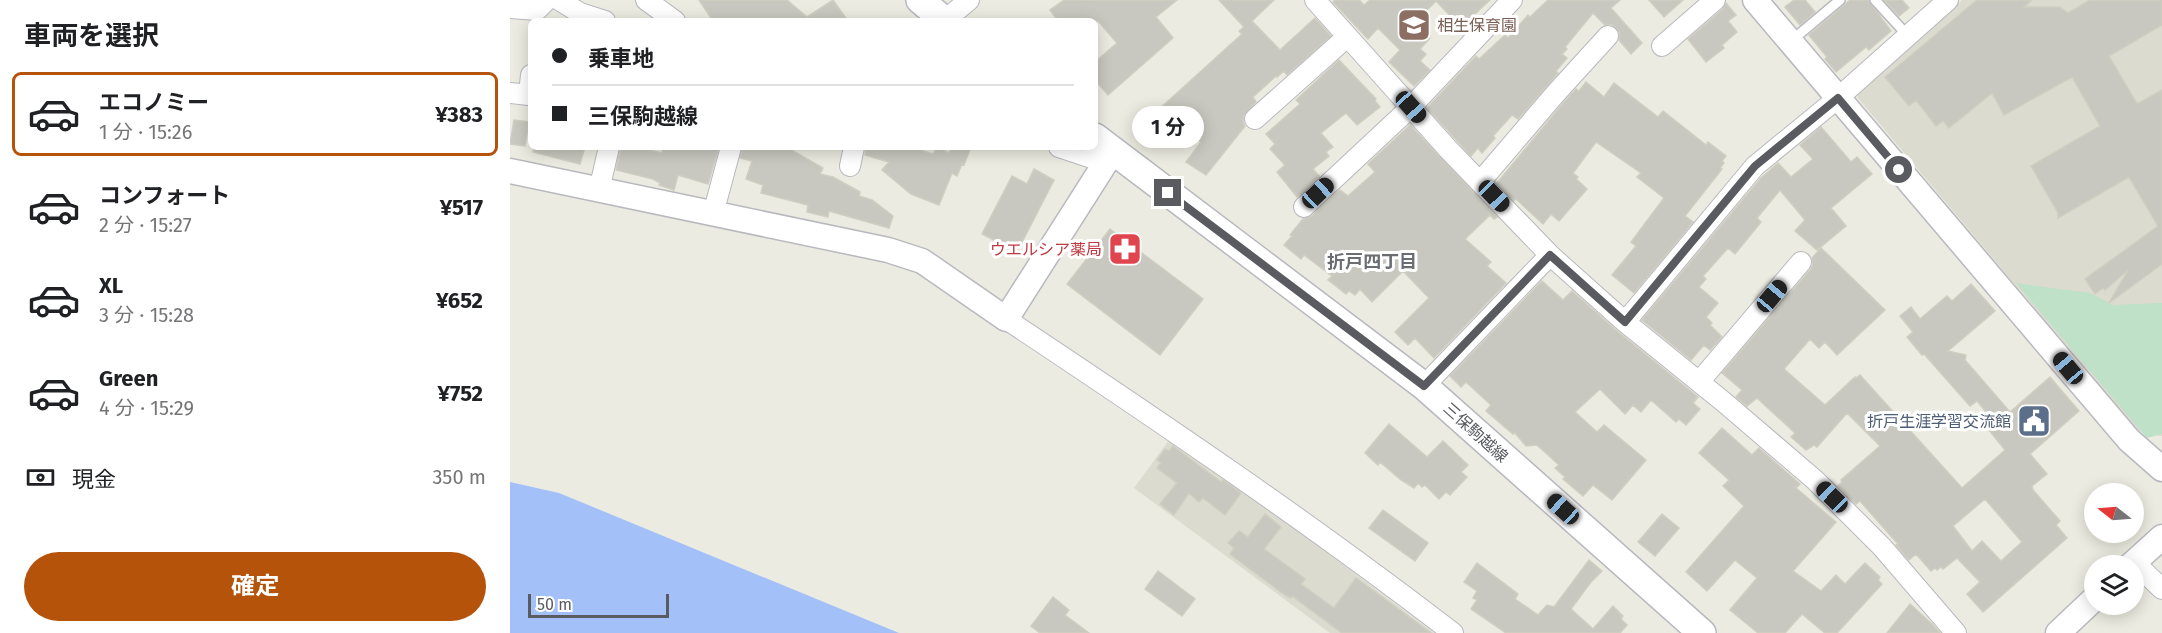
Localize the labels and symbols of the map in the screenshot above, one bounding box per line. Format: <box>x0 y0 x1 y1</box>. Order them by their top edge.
school or university icon: 相生保育園 <box>1396 7 1432 43</box>
place label: 相生保育園 <box>1437 16 1517 35</box>
car <box>1392 88 1430 126</box>
callout: 1 分 <box>1132 106 1204 148</box>
route start <box>1885 156 1912 183</box>
car <box>1299 174 1337 212</box>
car <box>1475 177 1513 215</box>
route end <box>1154 179 1181 206</box>
pharmacy icon: ウエルシア薬局 <box>1107 231 1143 267</box>
place label: ウエルシア薬局 <box>990 240 1102 259</box>
district label: 折戸四丁目 <box>1327 251 1417 273</box>
car <box>1754 276 1790 316</box>
car <box>2050 348 2086 388</box>
street label: 三保駒越線 <box>1440 399 1512 466</box>
public building icon: 折戸生涯学習交流館 <box>2016 403 2052 439</box>
place label: 折戸生涯学習交流館 <box>1867 412 2011 431</box>
car <box>1813 478 1851 516</box>
north arrow <box>2084 483 2144 543</box>
car <box>1544 490 1582 528</box>
scale bar <box>528 591 669 618</box>

